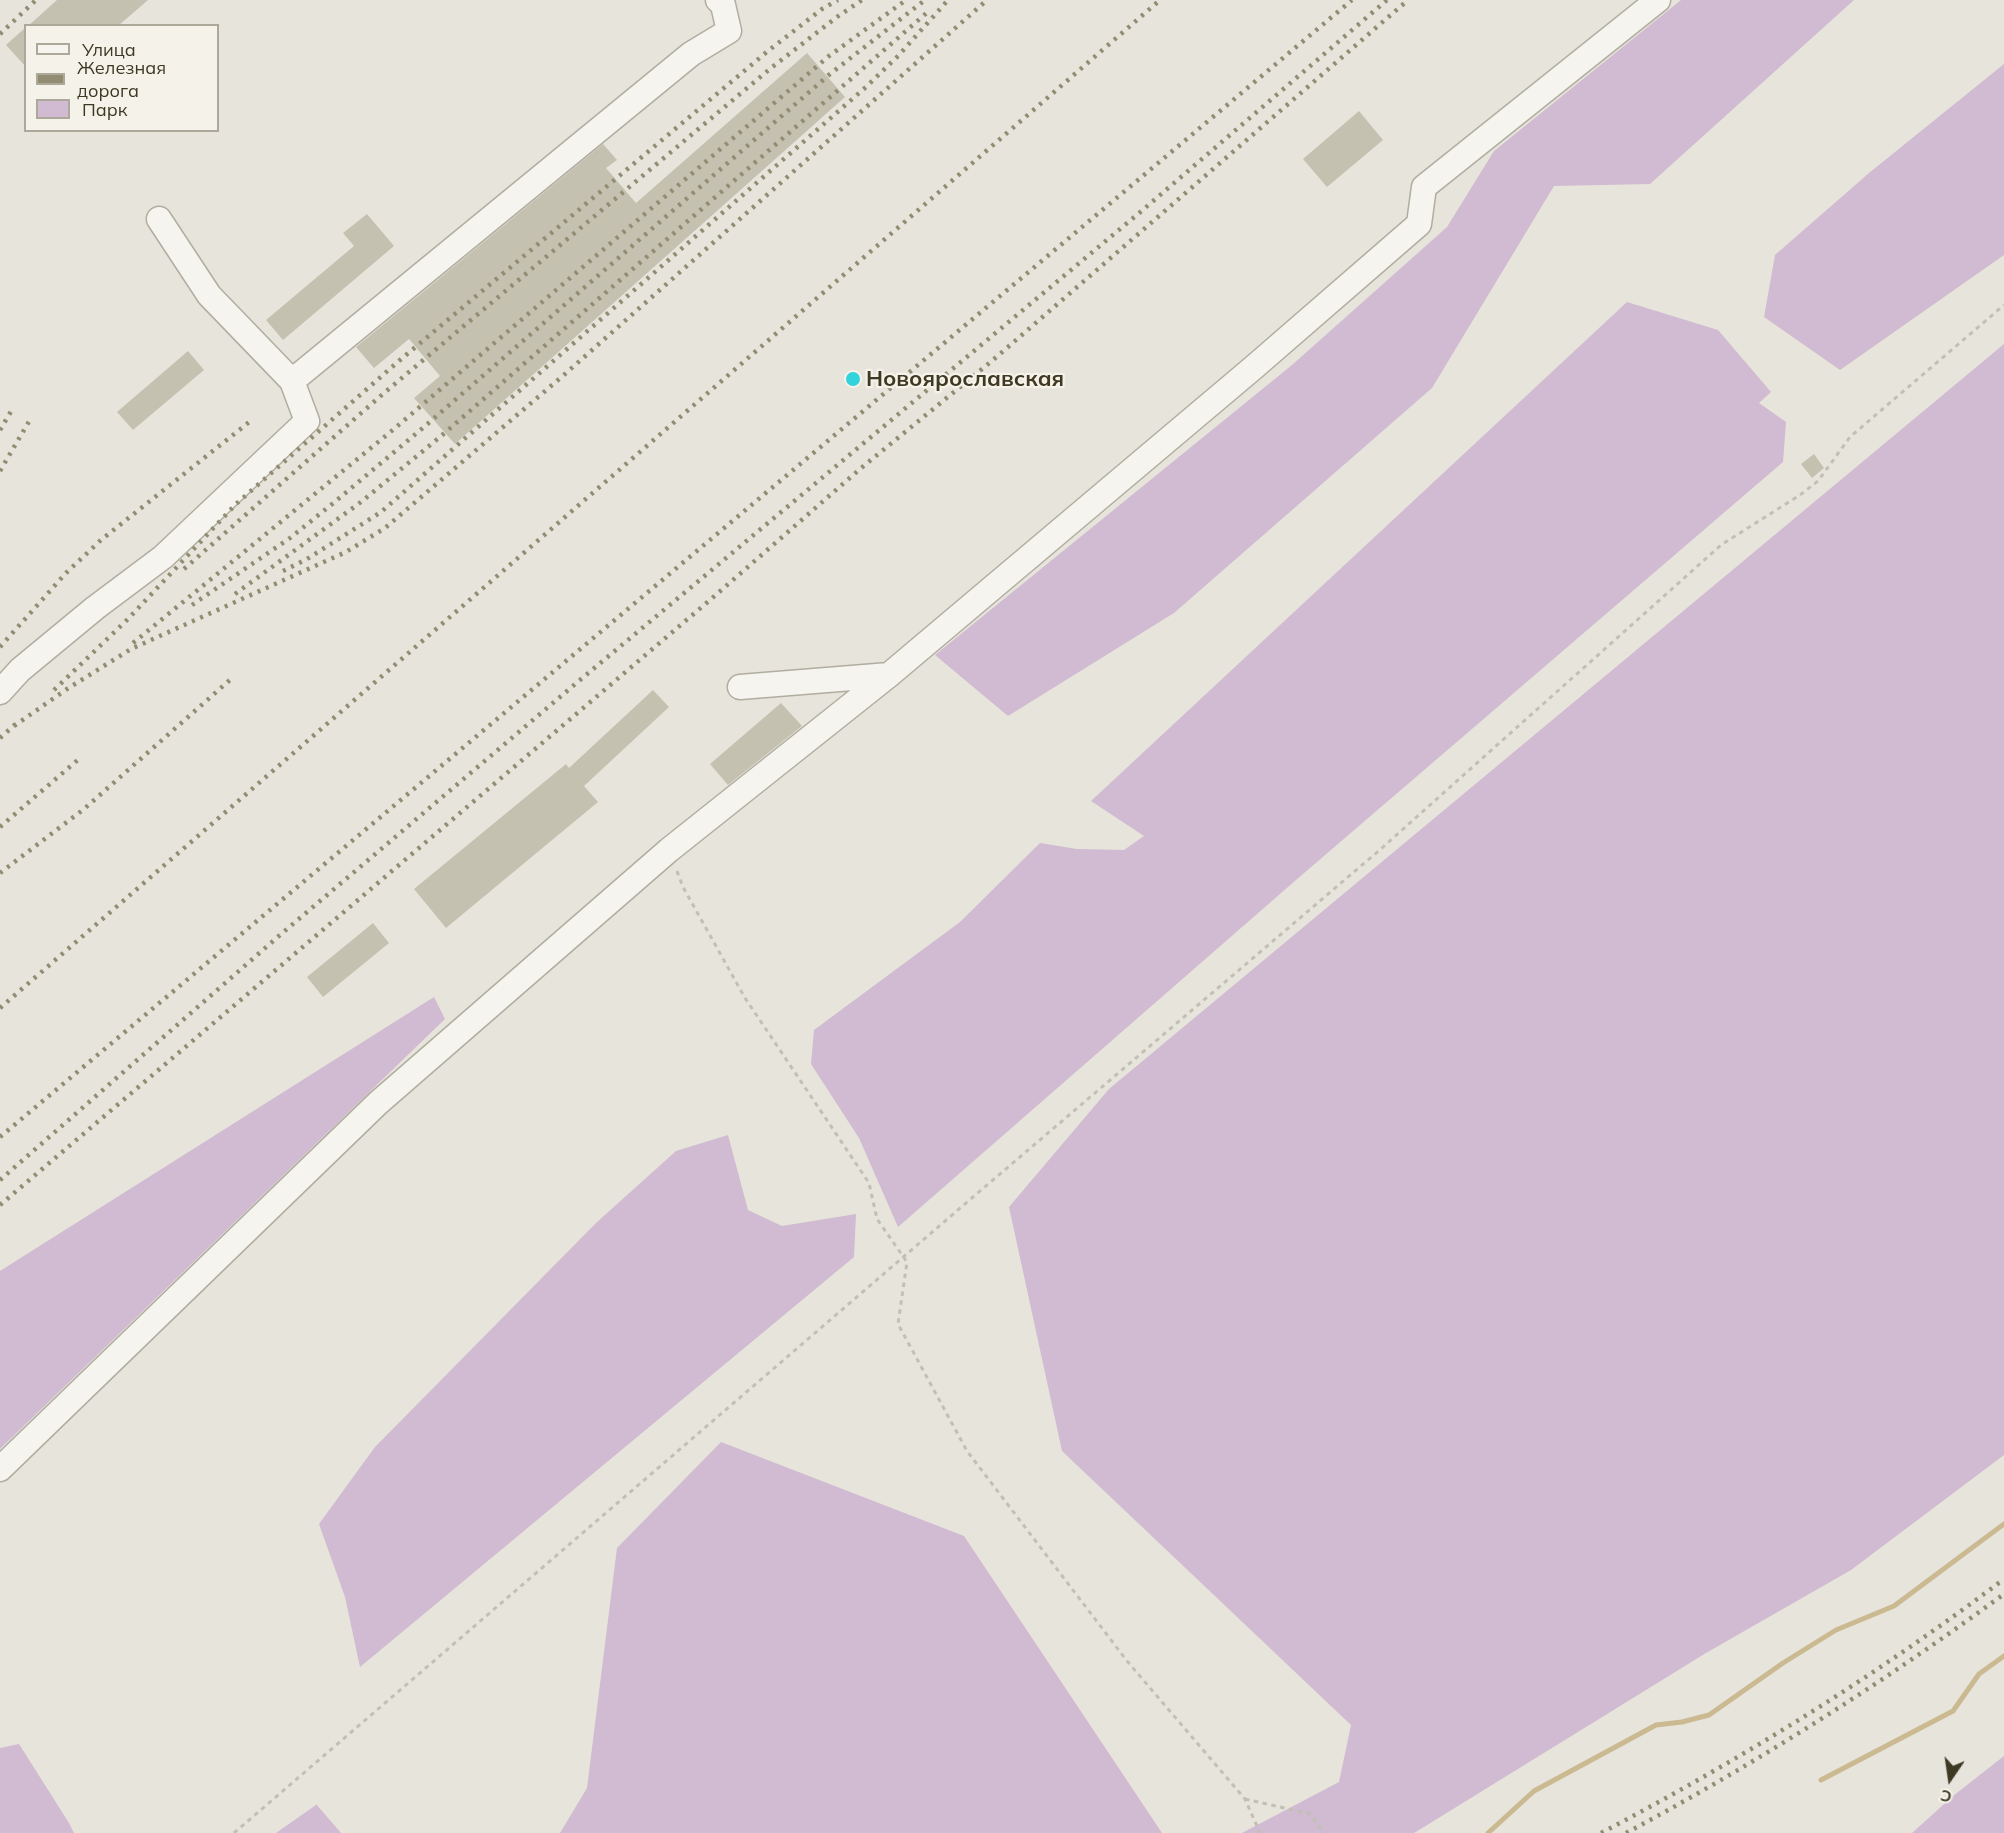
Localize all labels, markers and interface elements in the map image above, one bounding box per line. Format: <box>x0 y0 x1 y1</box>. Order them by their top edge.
legend <box>24 24 219 132</box>
text: Улица <box>82 38 136 61</box>
text: Железная дорога <box>77 56 166 102</box>
text: Парк <box>82 98 127 121</box>
place label: Новоярославская <box>866 366 1064 392</box>
marker: Новоярославская <box>844 370 862 388</box>
north arrow <box>1920 1749 1980 1809</box>
text: С <box>1938 1786 1954 1808</box>

